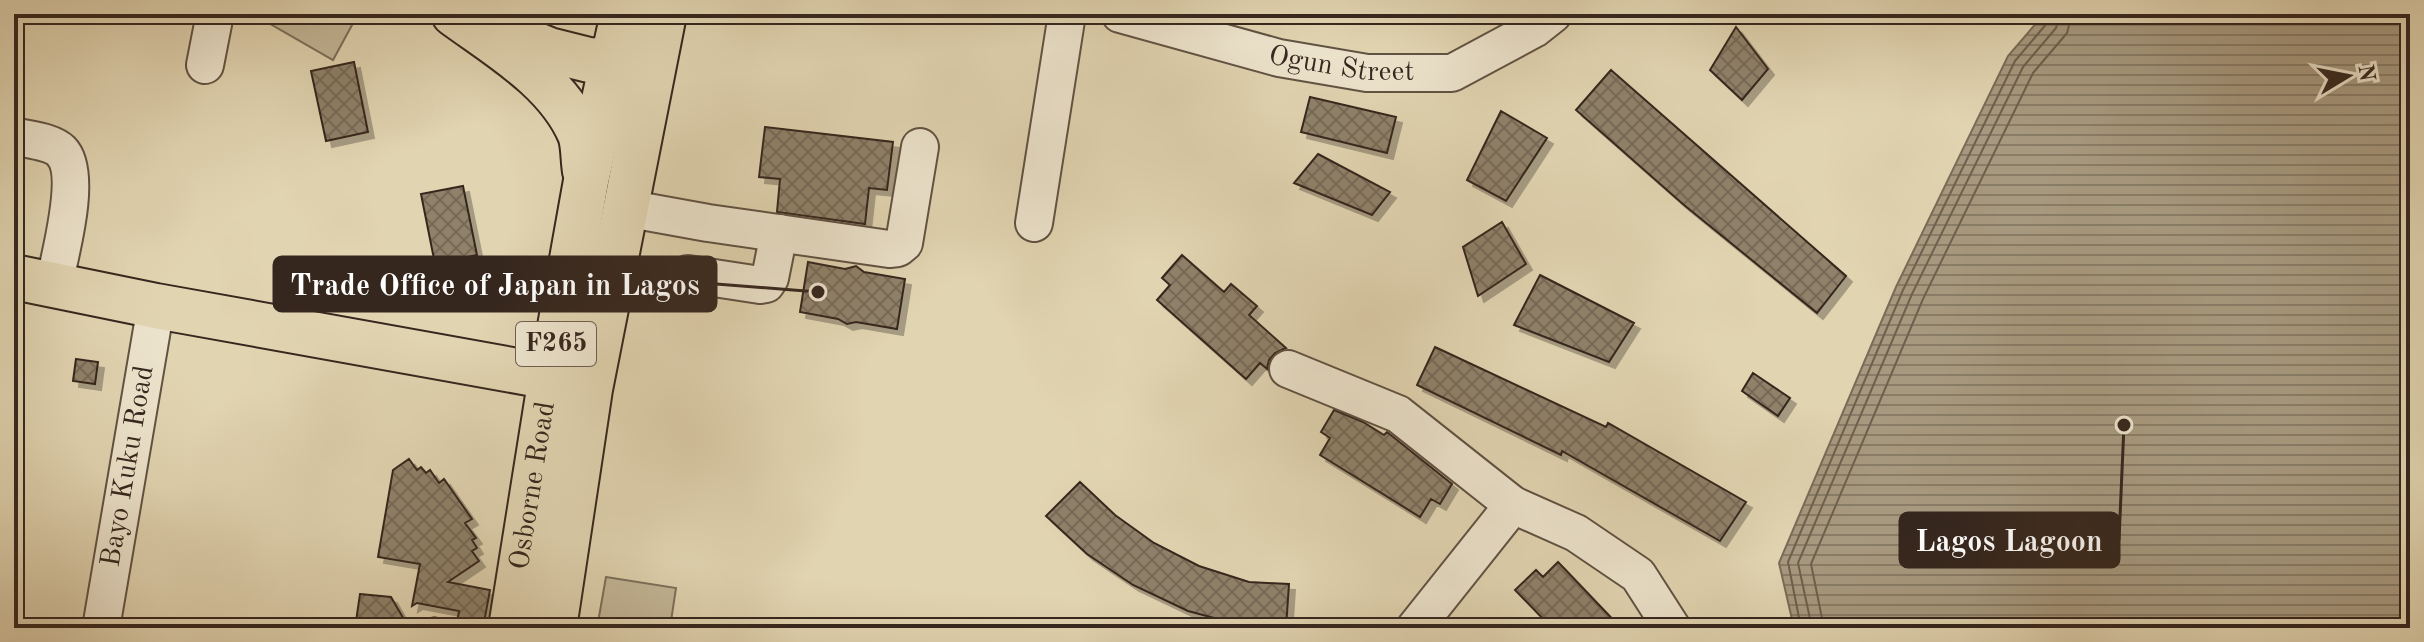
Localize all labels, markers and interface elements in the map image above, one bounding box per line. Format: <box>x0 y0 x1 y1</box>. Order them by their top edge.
north arrow <box>2308 36 2388 116</box>
street label: Ogun Street <box>1265 42 1414 87</box>
text: N <box>2353 63 2378 83</box>
callout: Trade Office of Japan in Lagos <box>274 257 716 311</box>
text: Trade Office of Japan in Lagos <box>290 272 700 302</box>
road number: F265 <box>516 322 596 366</box>
street label: Bayo Kuku Road <box>98 364 160 569</box>
street label: Osborne Road <box>506 400 561 572</box>
callout: Lagos Lagoon <box>1900 513 2119 567</box>
text: Lagos Lagoon <box>1915 528 2103 558</box>

